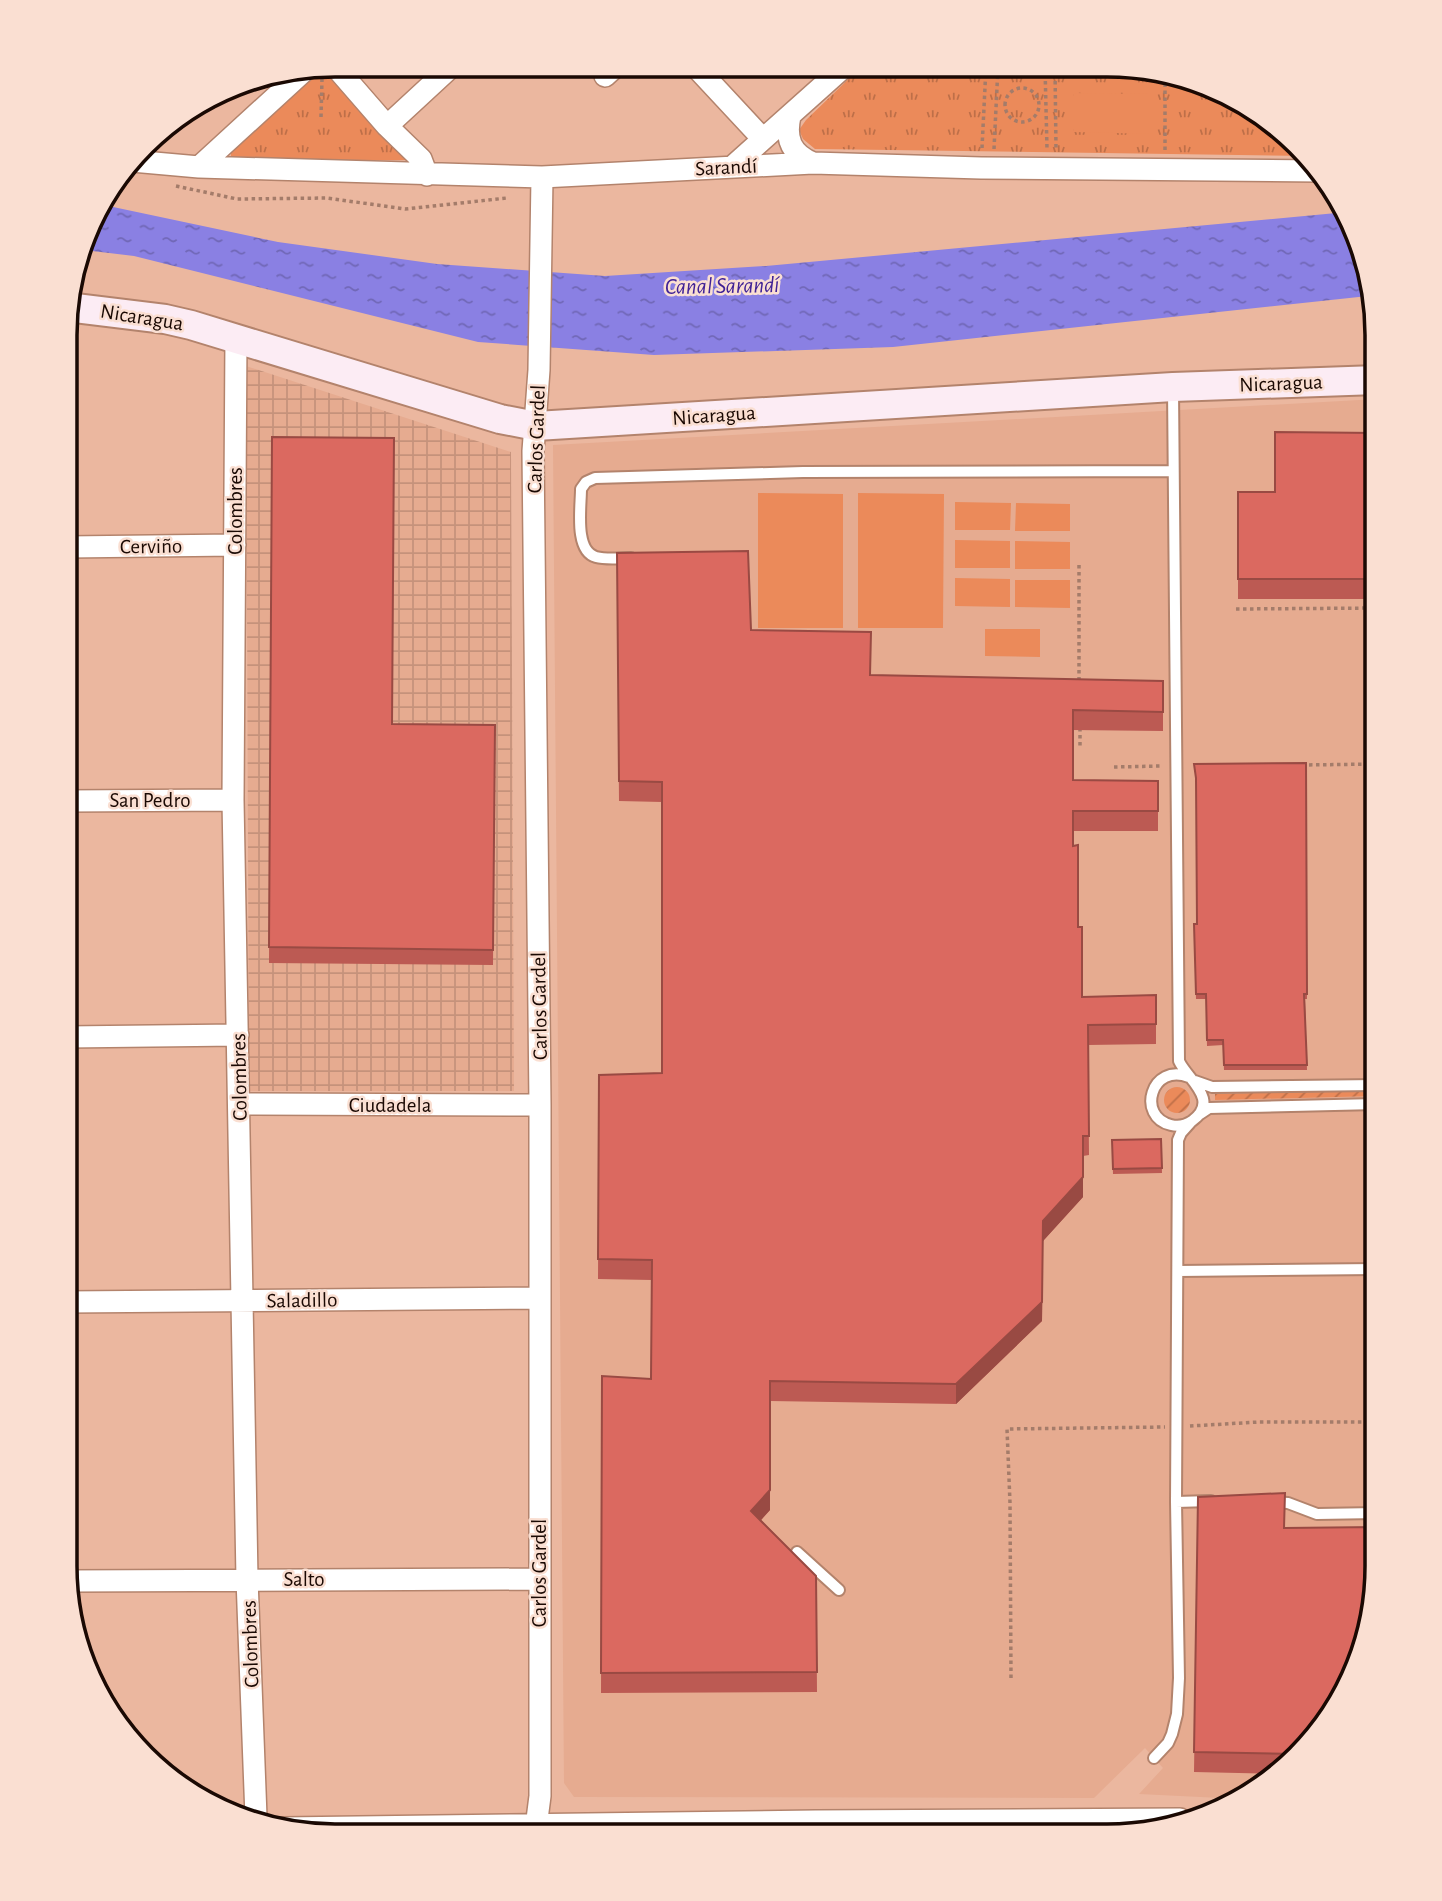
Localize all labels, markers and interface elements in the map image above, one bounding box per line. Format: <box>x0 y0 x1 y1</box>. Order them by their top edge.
street label: Sarandí <box>695 155 758 180</box>
water label: Canal Sarandí <box>665 274 780 299</box>
street label: Nicaragua <box>99 301 185 334</box>
street label: Nicaragua <box>1239 372 1324 395</box>
street label: Carlos Gardel <box>524 385 549 494</box>
street label: Nicaragua <box>672 402 757 429</box>
street label: Colombres <box>225 467 246 555</box>
street label: Cerviño <box>120 535 182 558</box>
street label: San Pedro <box>110 790 190 811</box>
street label: Carlos Gardel <box>528 952 551 1060</box>
street label: Colombres <box>228 1033 251 1121</box>
street label: Ciudadela <box>349 1095 432 1116</box>
street label: Saladillo <box>266 1289 338 1312</box>
street label: Carlos Gardel <box>529 1519 550 1627</box>
street label: Salto <box>283 1569 325 1590</box>
street label: Colombres <box>238 1600 263 1688</box>

